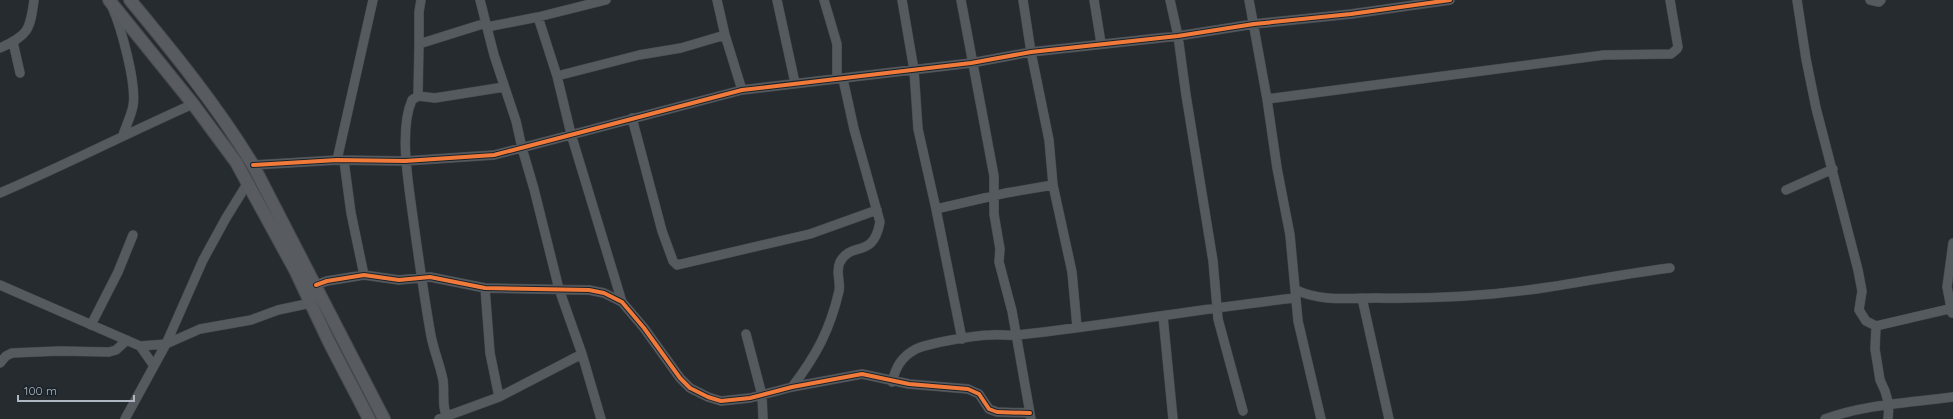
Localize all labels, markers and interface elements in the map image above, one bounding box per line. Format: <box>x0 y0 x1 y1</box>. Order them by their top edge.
scale bar <box>18 377 134 403</box>
text: 100 m <box>24 383 57 398</box>

